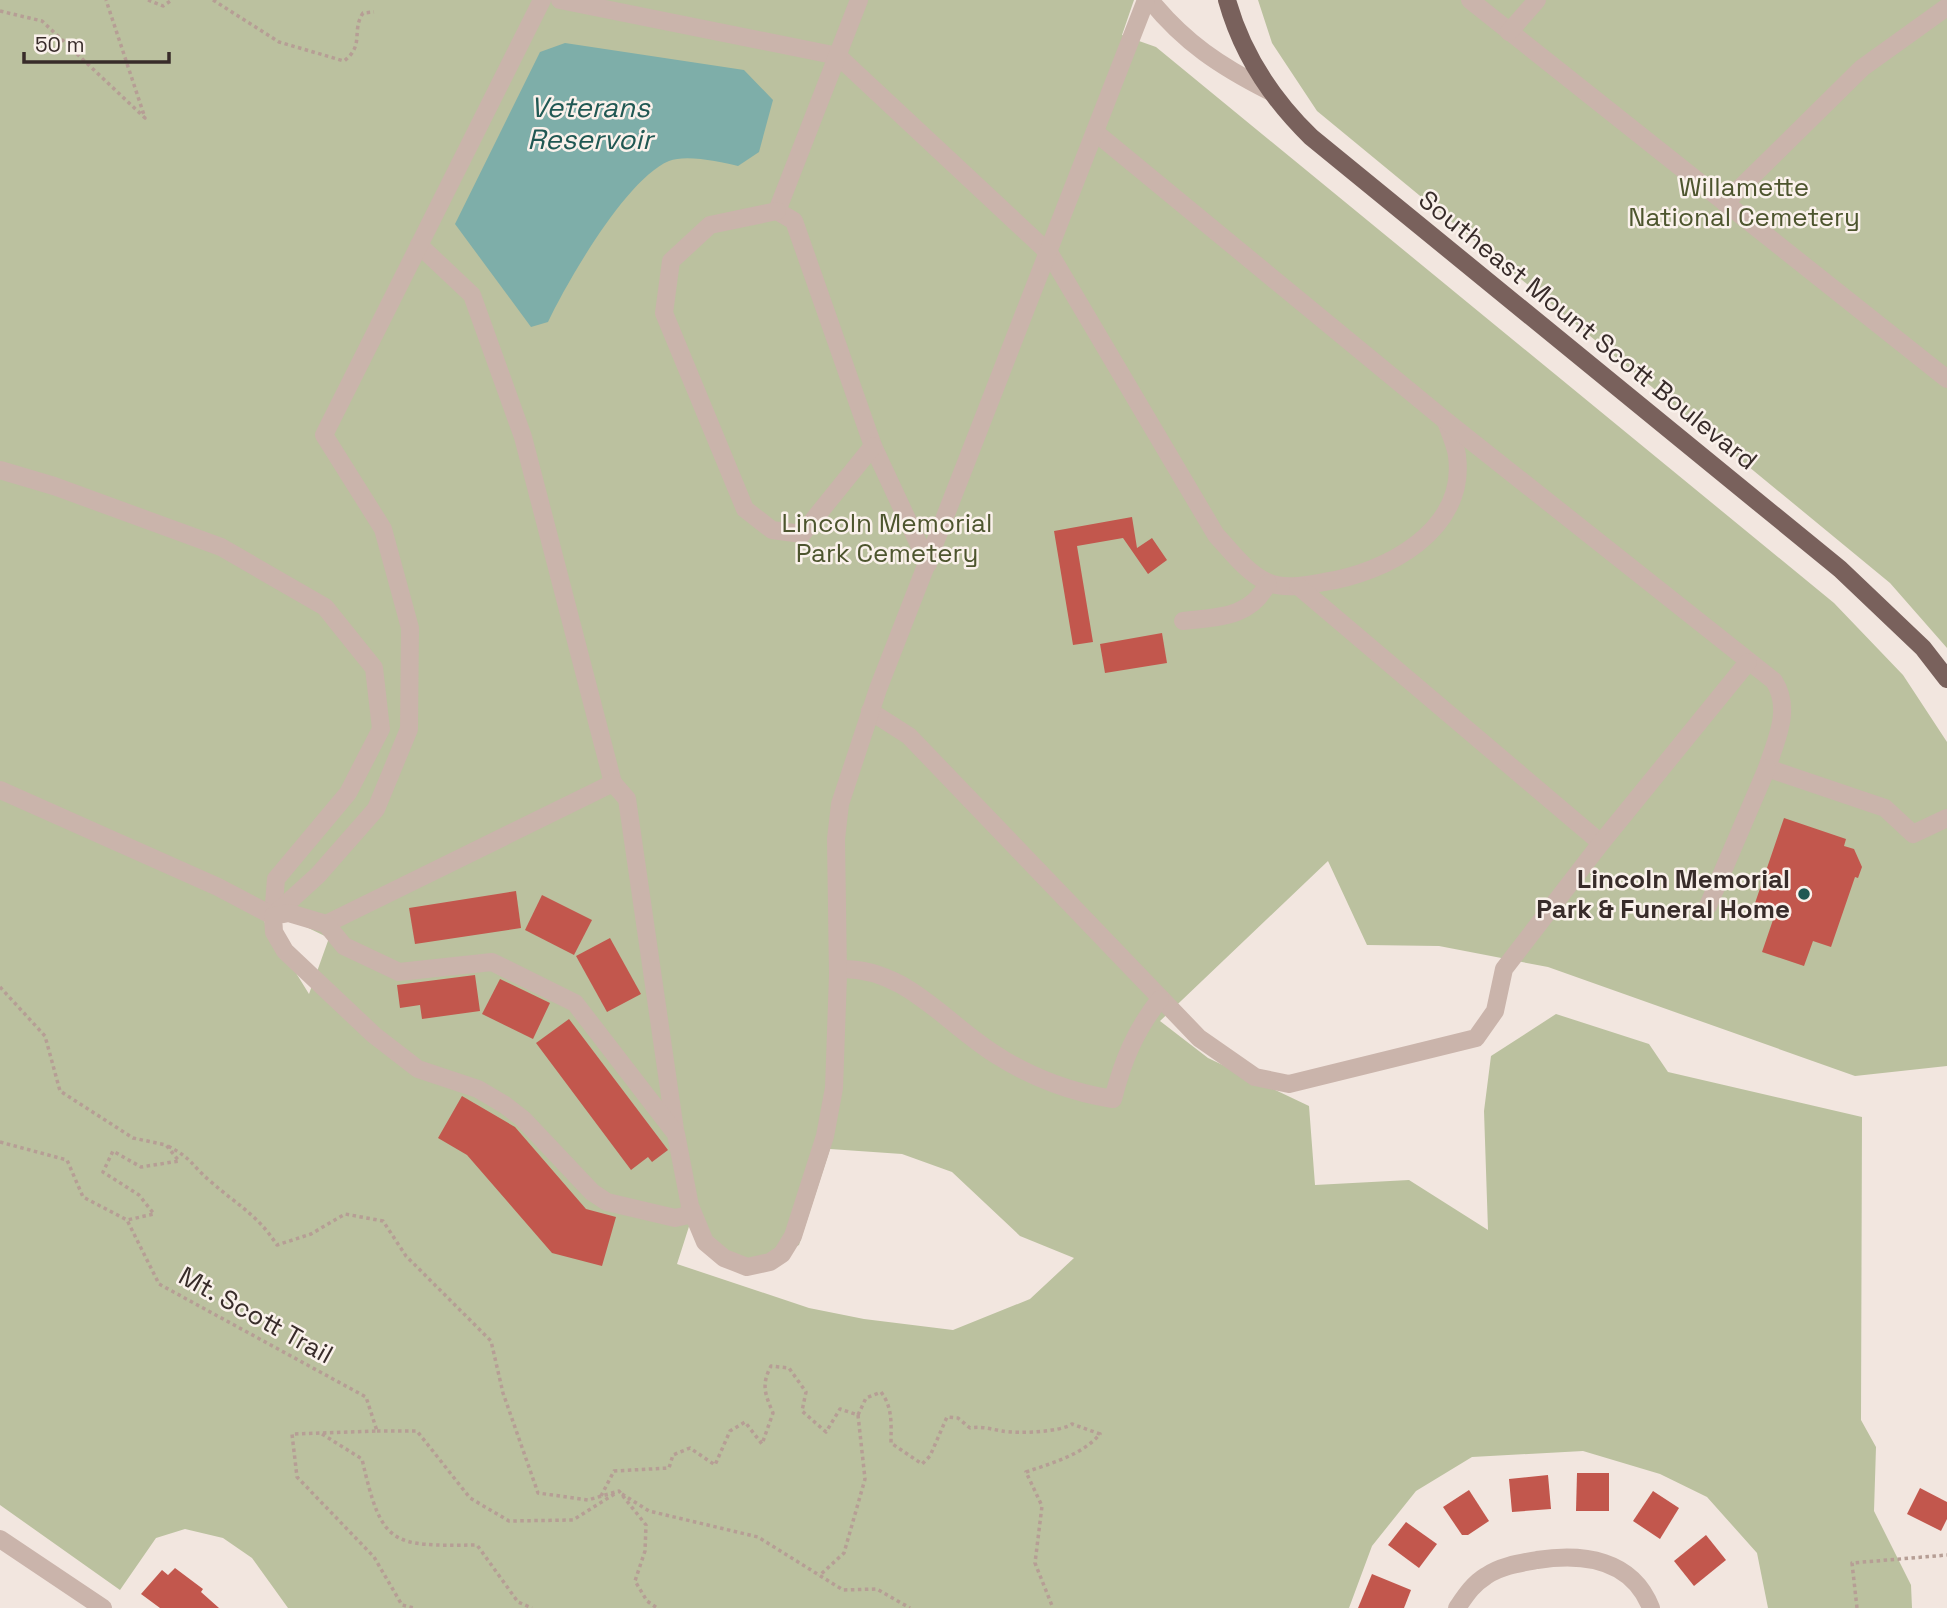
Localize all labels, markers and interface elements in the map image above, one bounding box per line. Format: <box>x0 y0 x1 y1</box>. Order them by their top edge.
scale bar <box>24 21 170 65</box>
text: 50 m <box>35 31 85 58</box>
water label: Veterans Reservoir <box>527 89 656 157</box>
park label: Willamette National Cemetery <box>1628 170 1860 234</box>
street label: Southeast Mount Scott Boulevard <box>1412 183 1764 477</box>
park label: Lincoln Memorial Park Cemetery <box>782 506 992 570</box>
place label: Lincoln Memorial Park & Funeral Home <box>1536 862 1790 926</box>
marker: Lincoln Memorial Park & Funeral Home <box>1796 886 1812 902</box>
street label: Mt. Scott Trail <box>173 1259 339 1371</box>

